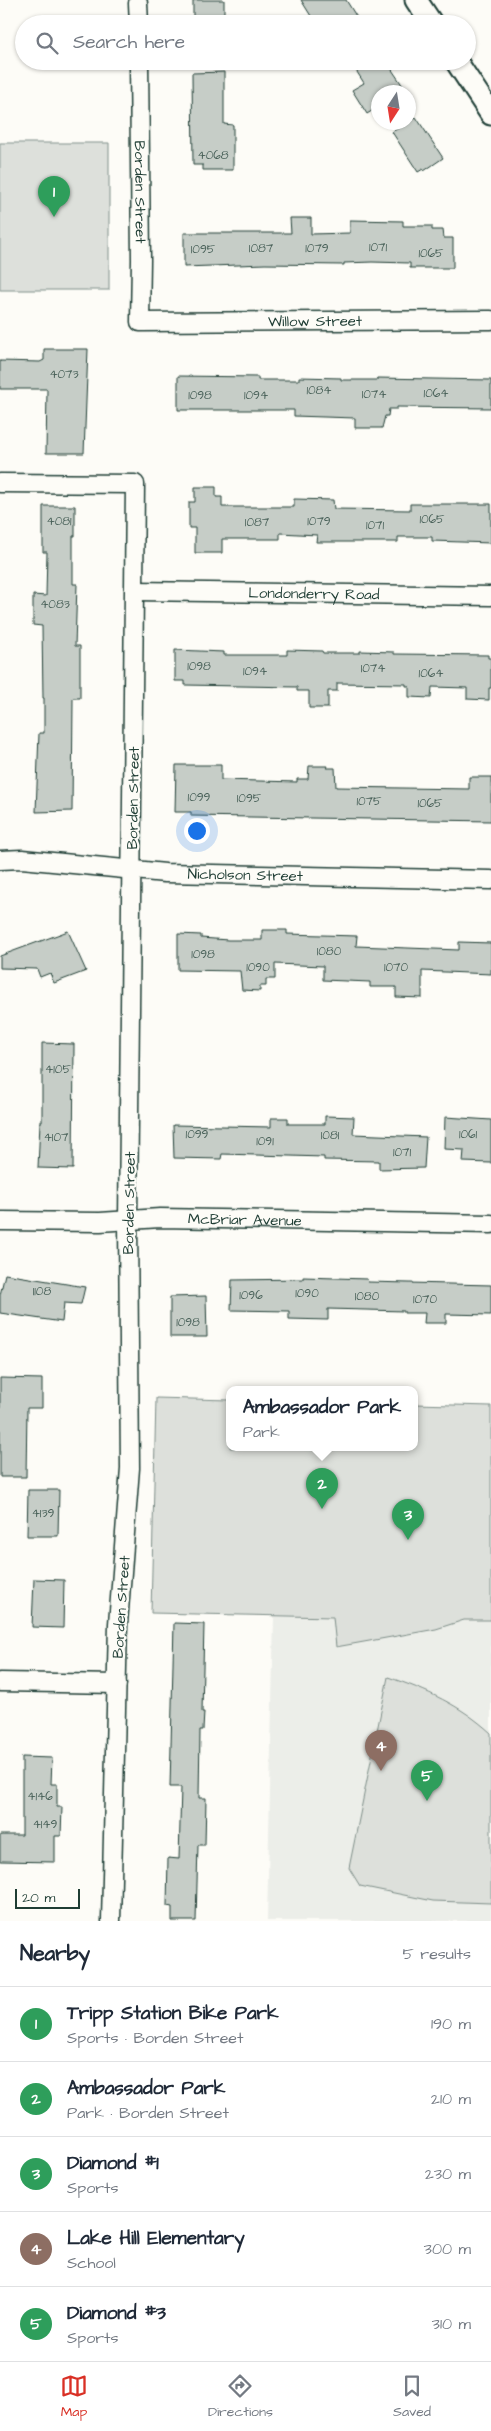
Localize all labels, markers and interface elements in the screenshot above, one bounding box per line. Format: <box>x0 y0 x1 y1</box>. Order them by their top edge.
search box <box>15 15 476 70</box>
icon: search <box>33 29 61 57</box>
text: Search here <box>73 29 185 56</box>
north arrow <box>371 85 416 130</box>
street label: Borden Street <box>129 140 151 244</box>
house number: 4068 <box>197 147 229 164</box>
pin: 1 <box>38 176 70 217</box>
house number: 1071 <box>369 239 387 256</box>
house number: 1087 <box>249 240 274 257</box>
house number: 1079 <box>305 240 329 257</box>
house number: 1095 <box>191 241 216 258</box>
house number: 1065 <box>418 245 444 262</box>
street label: Willow Street <box>268 311 362 332</box>
house number: 4073 <box>49 366 79 383</box>
house number: 1084 <box>306 382 332 399</box>
house number: 1064 <box>424 385 448 402</box>
house number: 1074 <box>362 386 386 403</box>
house number: 1098 <box>188 387 212 404</box>
house number: 1094 <box>244 387 268 404</box>
house number: 1065 <box>419 511 445 528</box>
house number: 4081 <box>46 513 72 530</box>
house number: 1079 <box>307 513 331 530</box>
house number: 1087 <box>245 514 270 531</box>
house number: 1071 <box>366 517 384 534</box>
street label: Londonderry Road <box>248 583 380 606</box>
house number: 4083 <box>40 596 70 613</box>
house number: 1098 <box>187 658 211 675</box>
house number: 1074 <box>361 660 385 677</box>
house number: 1094 <box>243 663 267 680</box>
house number: 1064 <box>419 665 443 682</box>
street label: Borden Street <box>122 746 145 850</box>
house number: 1099 <box>188 789 211 806</box>
house number: 1095 <box>237 790 262 807</box>
house number: 1075 <box>357 793 382 810</box>
house number: 1065 <box>417 795 443 812</box>
your location <box>184 818 210 844</box>
street label: Nicholson Street <box>187 863 303 887</box>
house number: 1080 <box>317 943 342 960</box>
house number: 1098 <box>191 946 215 963</box>
house number: 1090 <box>246 959 270 976</box>
house number: 1070 <box>384 959 408 976</box>
house number: 4105 <box>45 1061 71 1078</box>
house number: 1099 <box>186 1126 209 1143</box>
house number: 1061 <box>459 1126 478 1143</box>
house number: 1081 <box>321 1127 340 1144</box>
house number: 4107 <box>44 1129 69 1146</box>
house number: 1091 <box>256 1133 274 1150</box>
house number: 1071 <box>393 1144 411 1161</box>
street label: Borden Street <box>118 1151 141 1255</box>
street label: McBriar Avenue <box>188 1209 302 1232</box>
house number: 1108 <box>33 1283 51 1300</box>
house number: 1090 <box>295 1285 319 1302</box>
house number: 1096 <box>239 1287 263 1304</box>
house number: 1080 <box>355 1288 380 1305</box>
house number: 1070 <box>413 1291 437 1308</box>
house number: 1098 <box>176 1314 200 1331</box>
popup <box>226 1386 418 1451</box>
text: Ambassador Park <box>243 1394 401 1421</box>
text: Park <box>243 1421 280 1443</box>
pin: 2 <box>306 1468 338 1509</box>
pin: 3 <box>392 1499 424 1540</box>
house number: 4139 <box>32 1505 54 1522</box>
street label: Borden Street <box>107 1555 136 1659</box>
pin: 4 <box>365 1730 397 1771</box>
pin: 5 <box>411 1760 443 1801</box>
house number: 4146 <box>27 1788 53 1805</box>
house number: 4149 <box>33 1816 58 1833</box>
scale bar <box>15 1886 80 1909</box>
text: 20 m <box>22 1888 55 1908</box>
text: Nearby <box>20 1939 90 1968</box>
text: 5 results <box>403 1943 471 1965</box>
text: Tripp Station Bike Park <box>67 2000 279 2027</box>
text: 1 <box>35 2013 37 2035</box>
text: 190 m <box>431 2013 471 2035</box>
text: Sports · Borden Street <box>67 2027 243 2049</box>
text: Ambassador Park <box>67 2075 226 2102</box>
text: 2 <box>31 2088 41 2110</box>
text: 210 m <box>431 2088 471 2110</box>
text: Park · Borden Street <box>67 2102 229 2124</box>
text: Diamond #1 <box>67 2150 159 2177</box>
text: 3 <box>32 2163 40 2185</box>
text: 230 m <box>425 2163 471 2185</box>
text: Sports <box>67 2177 119 2199</box>
text: Lake Hill Elementary <box>67 2225 245 2252</box>
text: 4 <box>31 2238 41 2260</box>
text: 300 m <box>424 2238 471 2260</box>
text: School <box>67 2252 116 2274</box>
text: Diamond #3 <box>67 2300 166 2327</box>
text: 5 <box>30 2313 42 2335</box>
text: 310 m <box>432 2313 471 2335</box>
text: Sports <box>67 2327 119 2349</box>
tab: Map <box>60 2372 88 2422</box>
tab: Directions <box>208 2372 273 2422</box>
tab: Saved <box>393 2372 431 2422</box>

